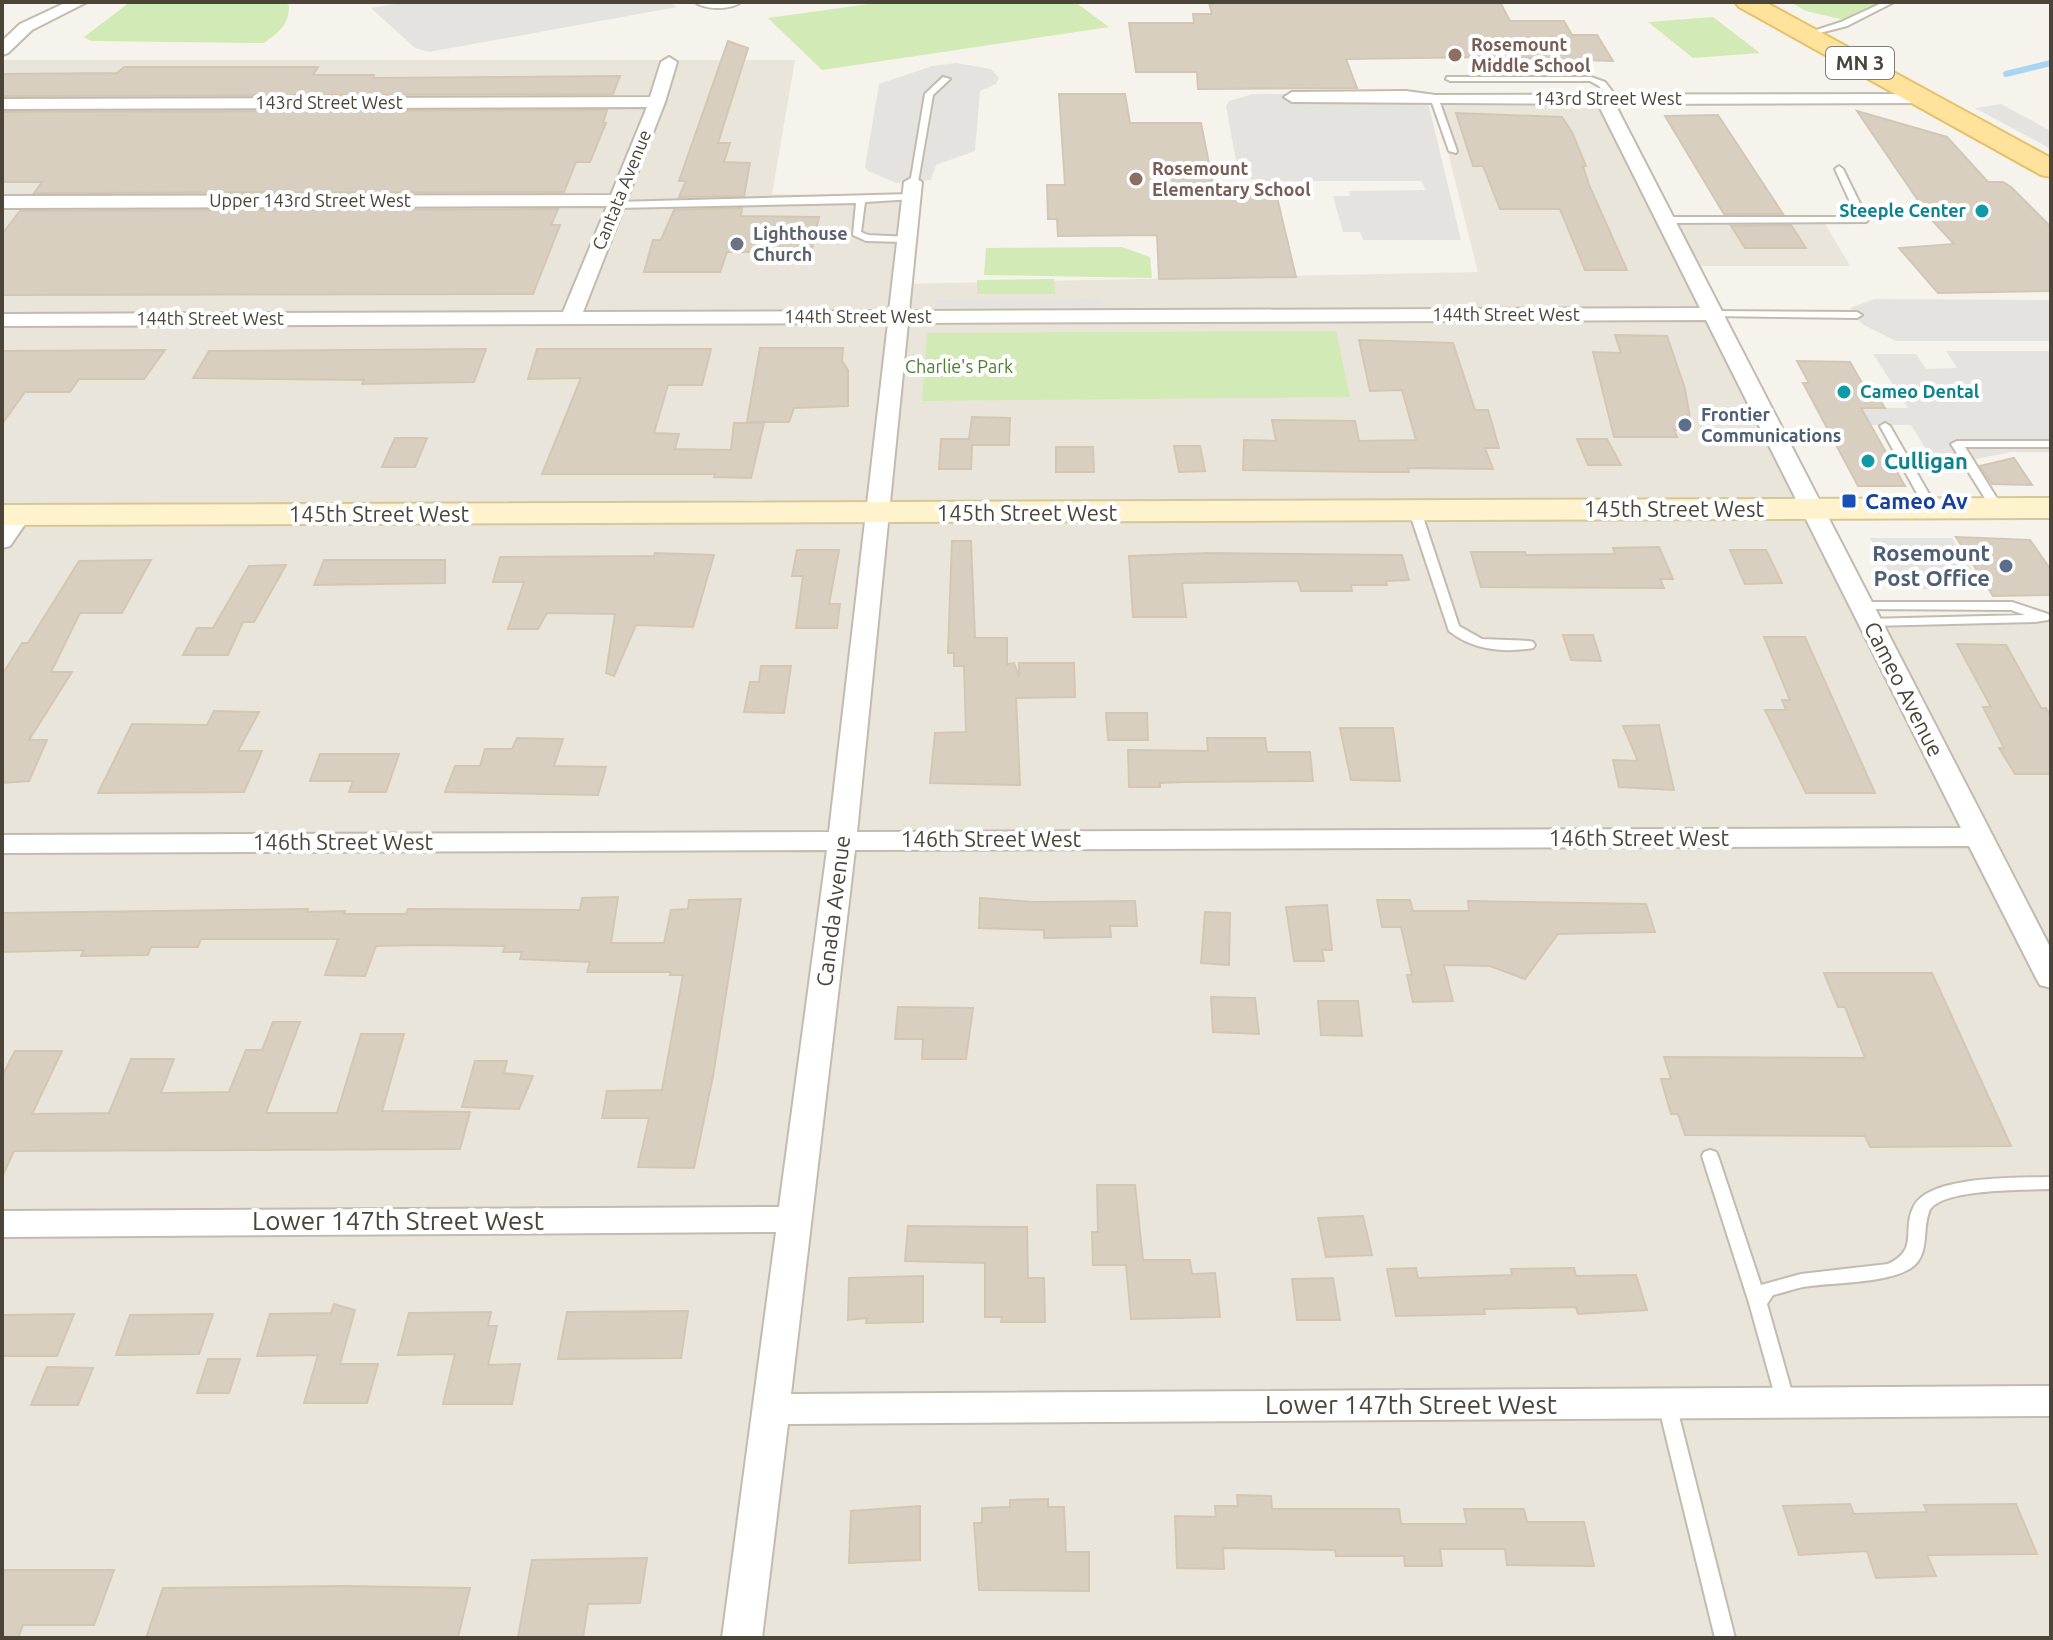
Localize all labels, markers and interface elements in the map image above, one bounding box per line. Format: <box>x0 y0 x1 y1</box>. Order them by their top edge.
place label: Rosemount Middle School <box>1471 34 1591 75</box>
marker: Rosemount Middle School <box>1446 46 1464 64</box>
road number: MN 3 <box>1826 47 1894 79</box>
street label: 143rd Street West <box>1534 88 1682 108</box>
street label: 143rd Street West <box>255 92 403 112</box>
street label: Cantata Avenue <box>588 127 654 253</box>
place label: Rosemount Elementary School <box>1152 158 1311 199</box>
marker: Rosemount Elementary School <box>1127 170 1145 188</box>
street label: Upper 143rd Street West <box>209 190 411 210</box>
place label: Steeple Center <box>1839 200 1967 220</box>
marker: Steeple Center <box>1973 202 1991 220</box>
place label: Lighthouse Church <box>753 223 848 264</box>
marker: Lighthouse Church <box>728 235 746 253</box>
street label: 144th Street West <box>1432 304 1580 324</box>
street label: 144th Street West <box>784 306 932 326</box>
street label: 144th Street West <box>136 308 284 328</box>
park label: Charlie's Park <box>905 356 1013 376</box>
place label: Cameo Dental <box>1860 381 1980 401</box>
marker: Cameo Dental <box>1835 383 1853 401</box>
place label: Frontier Communications <box>1701 404 1841 445</box>
marker: Frontier Communications <box>1676 416 1694 434</box>
place label: Culligan <box>1884 448 1968 473</box>
marker: Culligan <box>1859 452 1877 470</box>
place label: Cameo Av <box>1865 488 1968 513</box>
marker: Cameo Av <box>1840 492 1858 510</box>
street label: 145th Street West <box>1584 496 1764 521</box>
street label: 145th Street West <box>937 500 1117 525</box>
street label: 145th Street West <box>289 501 469 526</box>
place label: Rosemount Post Office <box>1872 540 1990 590</box>
marker: Rosemount Post Office <box>1997 557 2015 575</box>
street label: Cameo Avenue <box>1860 617 1949 760</box>
street label: 146th Street West <box>1549 825 1729 850</box>
street label: 146th Street West <box>901 826 1081 851</box>
street label: 146th Street West <box>253 829 433 854</box>
street label: Canada Avenue <box>811 834 854 988</box>
street label: Lower 147th Street West <box>252 1206 544 1235</box>
street label: Lower 147th Street West <box>1265 1390 1557 1419</box>

